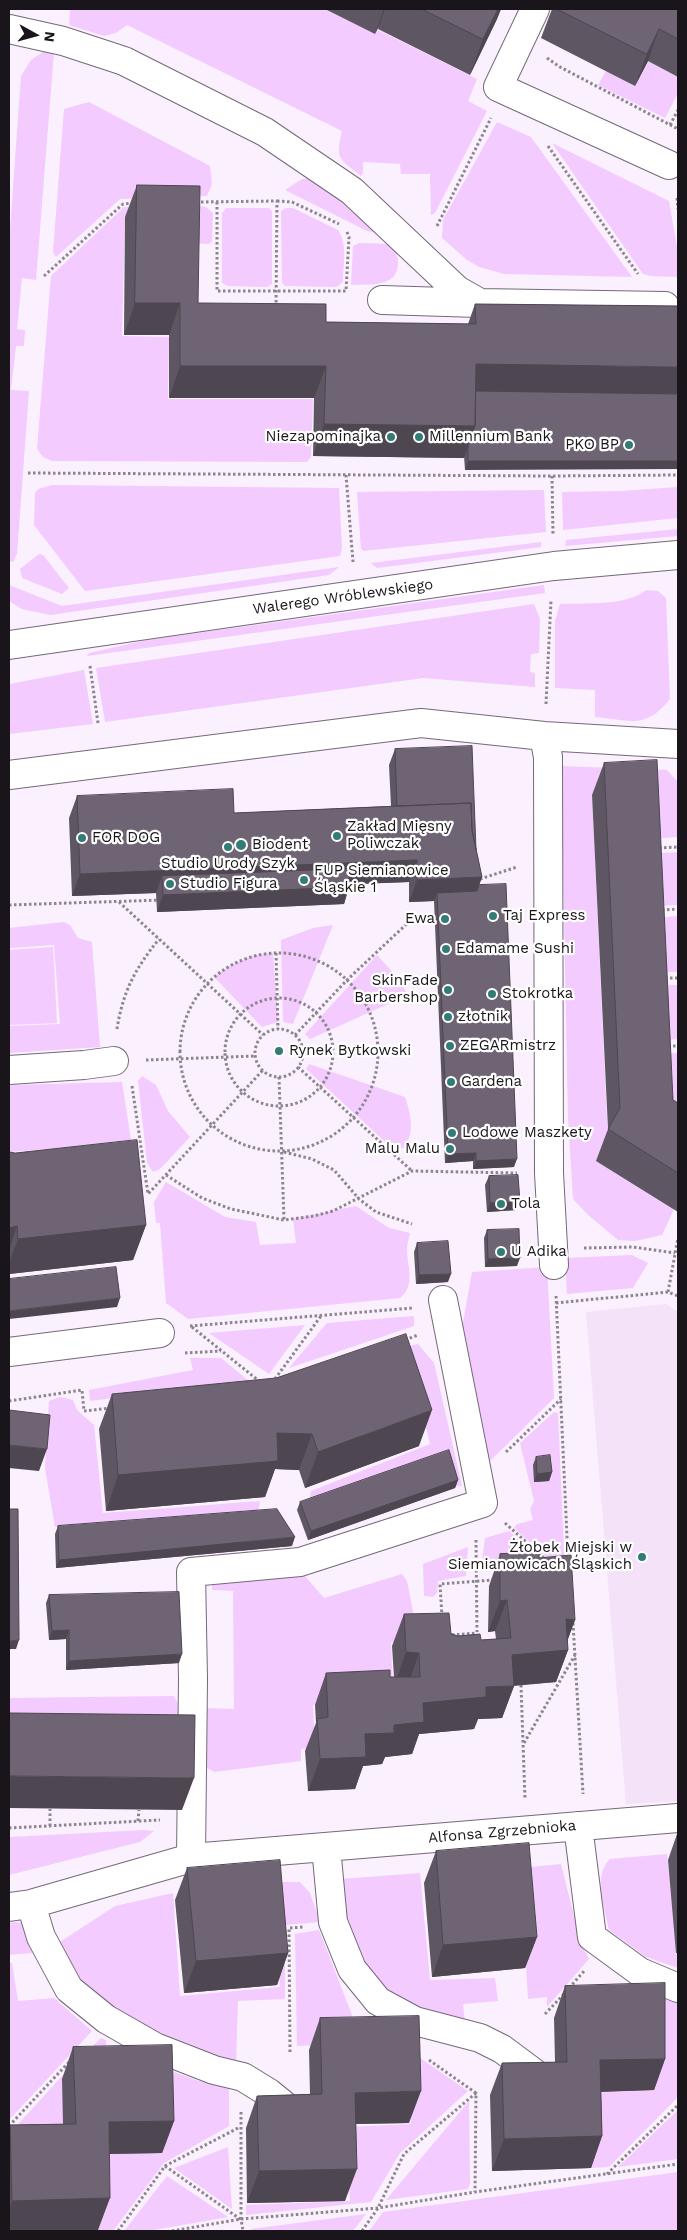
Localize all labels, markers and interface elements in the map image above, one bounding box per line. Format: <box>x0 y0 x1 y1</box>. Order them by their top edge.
north arrow <box>10 10 60 60</box>
text: N <box>41 31 58 43</box>
place label: Niezapominajka <box>266 428 381 446</box>
place label: Millennium Bank <box>429 428 551 446</box>
marker: Niezapominajka <box>385 431 397 443</box>
marker: Millennium Bank <box>413 431 425 443</box>
place label: PKO BP <box>565 436 619 454</box>
marker: PKO BP <box>623 439 635 451</box>
street label: Walerego Wróblewskiego <box>252 575 434 619</box>
place label: Zakład Mięsny Poliwczak <box>347 818 452 853</box>
place label: FOR DOG <box>92 829 160 847</box>
marker: Zakład Mięsny Poliwczak <box>331 830 343 842</box>
marker: FOR DOG <box>76 832 88 844</box>
place label: Biodent <box>252 836 308 854</box>
marker: Biodent <box>234 838 248 852</box>
marker: Studio Urody Szyk <box>222 841 234 853</box>
place label: Studio Urody Szyk <box>161 855 295 873</box>
place label: FUP Siemianowice Śląskie 1 <box>314 862 449 897</box>
marker: FUP Siemianowice Śląskie 1 <box>298 874 310 886</box>
place label: Studio Figura <box>180 875 277 893</box>
marker: Studio Figura <box>164 878 176 890</box>
place label: Taj Express <box>503 907 585 925</box>
place label: Ewa <box>405 910 435 928</box>
marker: Taj Express <box>487 910 499 922</box>
marker: Ewa <box>439 913 451 925</box>
place label: Edamame Sushi <box>456 940 574 958</box>
marker: Edamame Sushi <box>440 943 452 955</box>
place label: SkinFade Barbershop <box>354 972 438 1007</box>
marker: SkinFade Barbershop <box>442 984 454 996</box>
place label: Stokrotka <box>502 985 573 1003</box>
marker: Stokrotka <box>486 988 498 1000</box>
place label: złotnik <box>458 1008 508 1026</box>
marker: złotnik <box>442 1011 454 1023</box>
place label: ZEGARmistrz <box>460 1037 556 1055</box>
marker: ZEGARmistrz <box>444 1040 456 1052</box>
place label: Rynek Bytkowski <box>289 1042 411 1060</box>
marker: Rynek Bytkowski <box>273 1045 285 1057</box>
place label: Gardena <box>461 1073 522 1091</box>
marker: Gardena <box>445 1076 457 1088</box>
place label: Lodowe Maszkety <box>462 1124 592 1142</box>
marker: Lodowe Maszkety <box>446 1127 458 1139</box>
place label: Malu Malu <box>365 1140 440 1158</box>
marker: Malu Malu <box>444 1143 456 1155</box>
place label: Tola <box>511 1195 540 1213</box>
marker: Tola <box>495 1198 507 1210</box>
place label: U Adika <box>511 1243 567 1261</box>
marker: U Adika <box>495 1246 507 1258</box>
place label: Żłobek Miejski w Siemianowicach Śląskich <box>448 1539 632 1574</box>
marker: Żłobek Miejski w Siemianowicach Śląskich <box>636 1551 648 1563</box>
street label: Alfonsa Zgrzebnioka <box>427 1817 577 1847</box>

